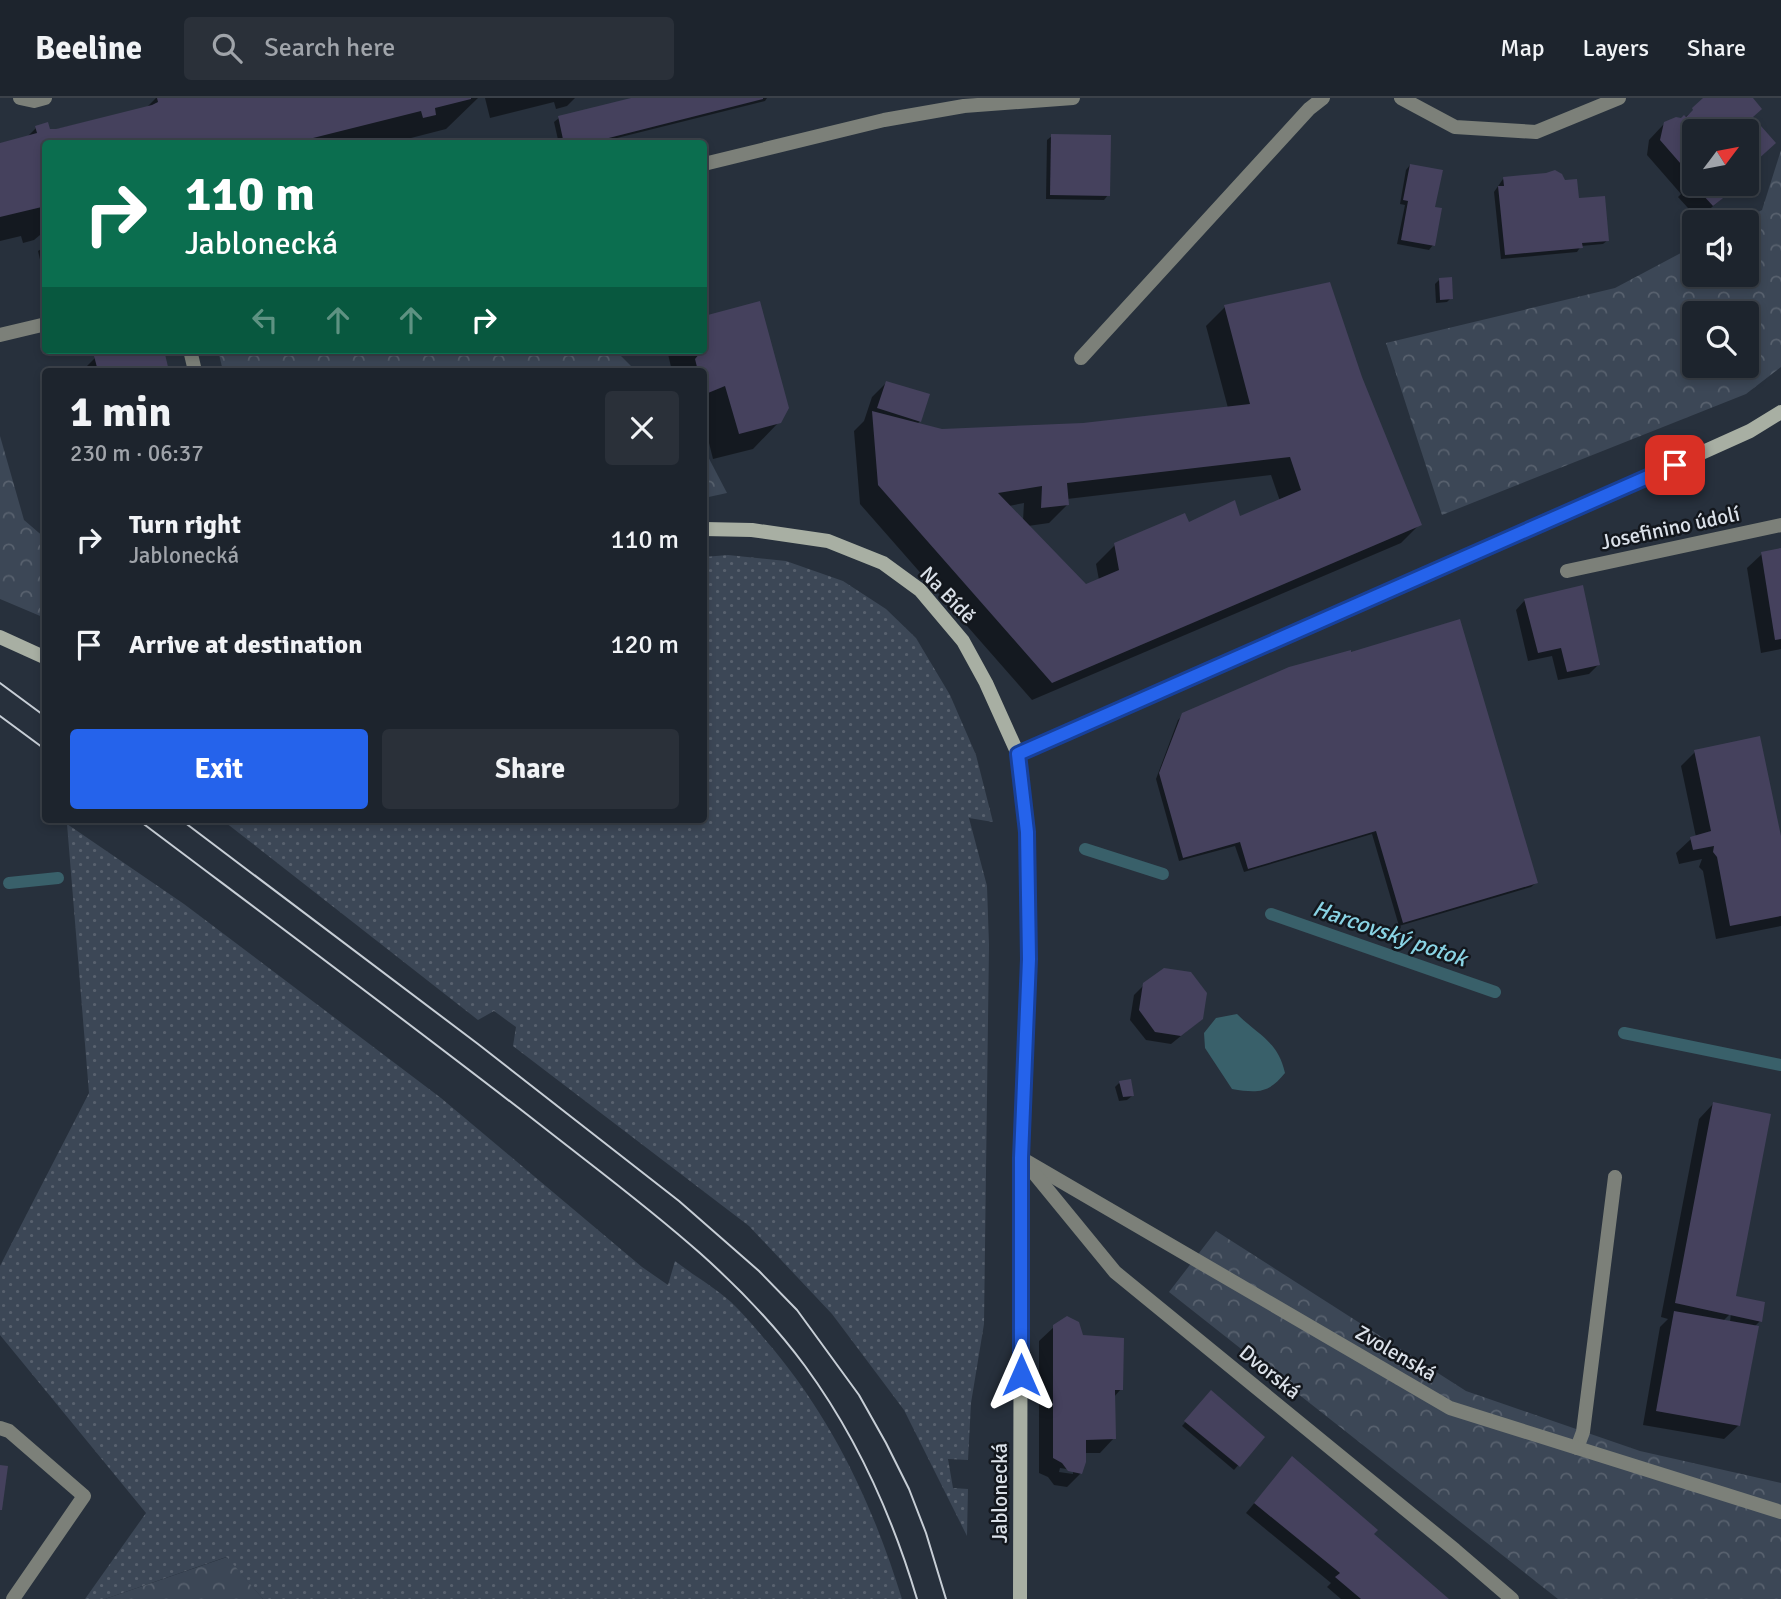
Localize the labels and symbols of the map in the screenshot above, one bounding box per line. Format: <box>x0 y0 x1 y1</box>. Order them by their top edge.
north arrow <box>1682 119 1759 196</box>
pin <box>1645 435 1705 495</box>
street label: Josefinino údolí <box>1598 500 1742 555</box>
street label: Na Bídě <box>914 561 982 629</box>
water label: Harcovský potok <box>1309 894 1473 974</box>
street label: Zvolenská <box>1351 1319 1441 1387</box>
position arrow <box>984 1338 1058 1412</box>
street label: Dvorská <box>1234 1339 1306 1405</box>
street label: Jablonecká <box>987 1443 1013 1543</box>

